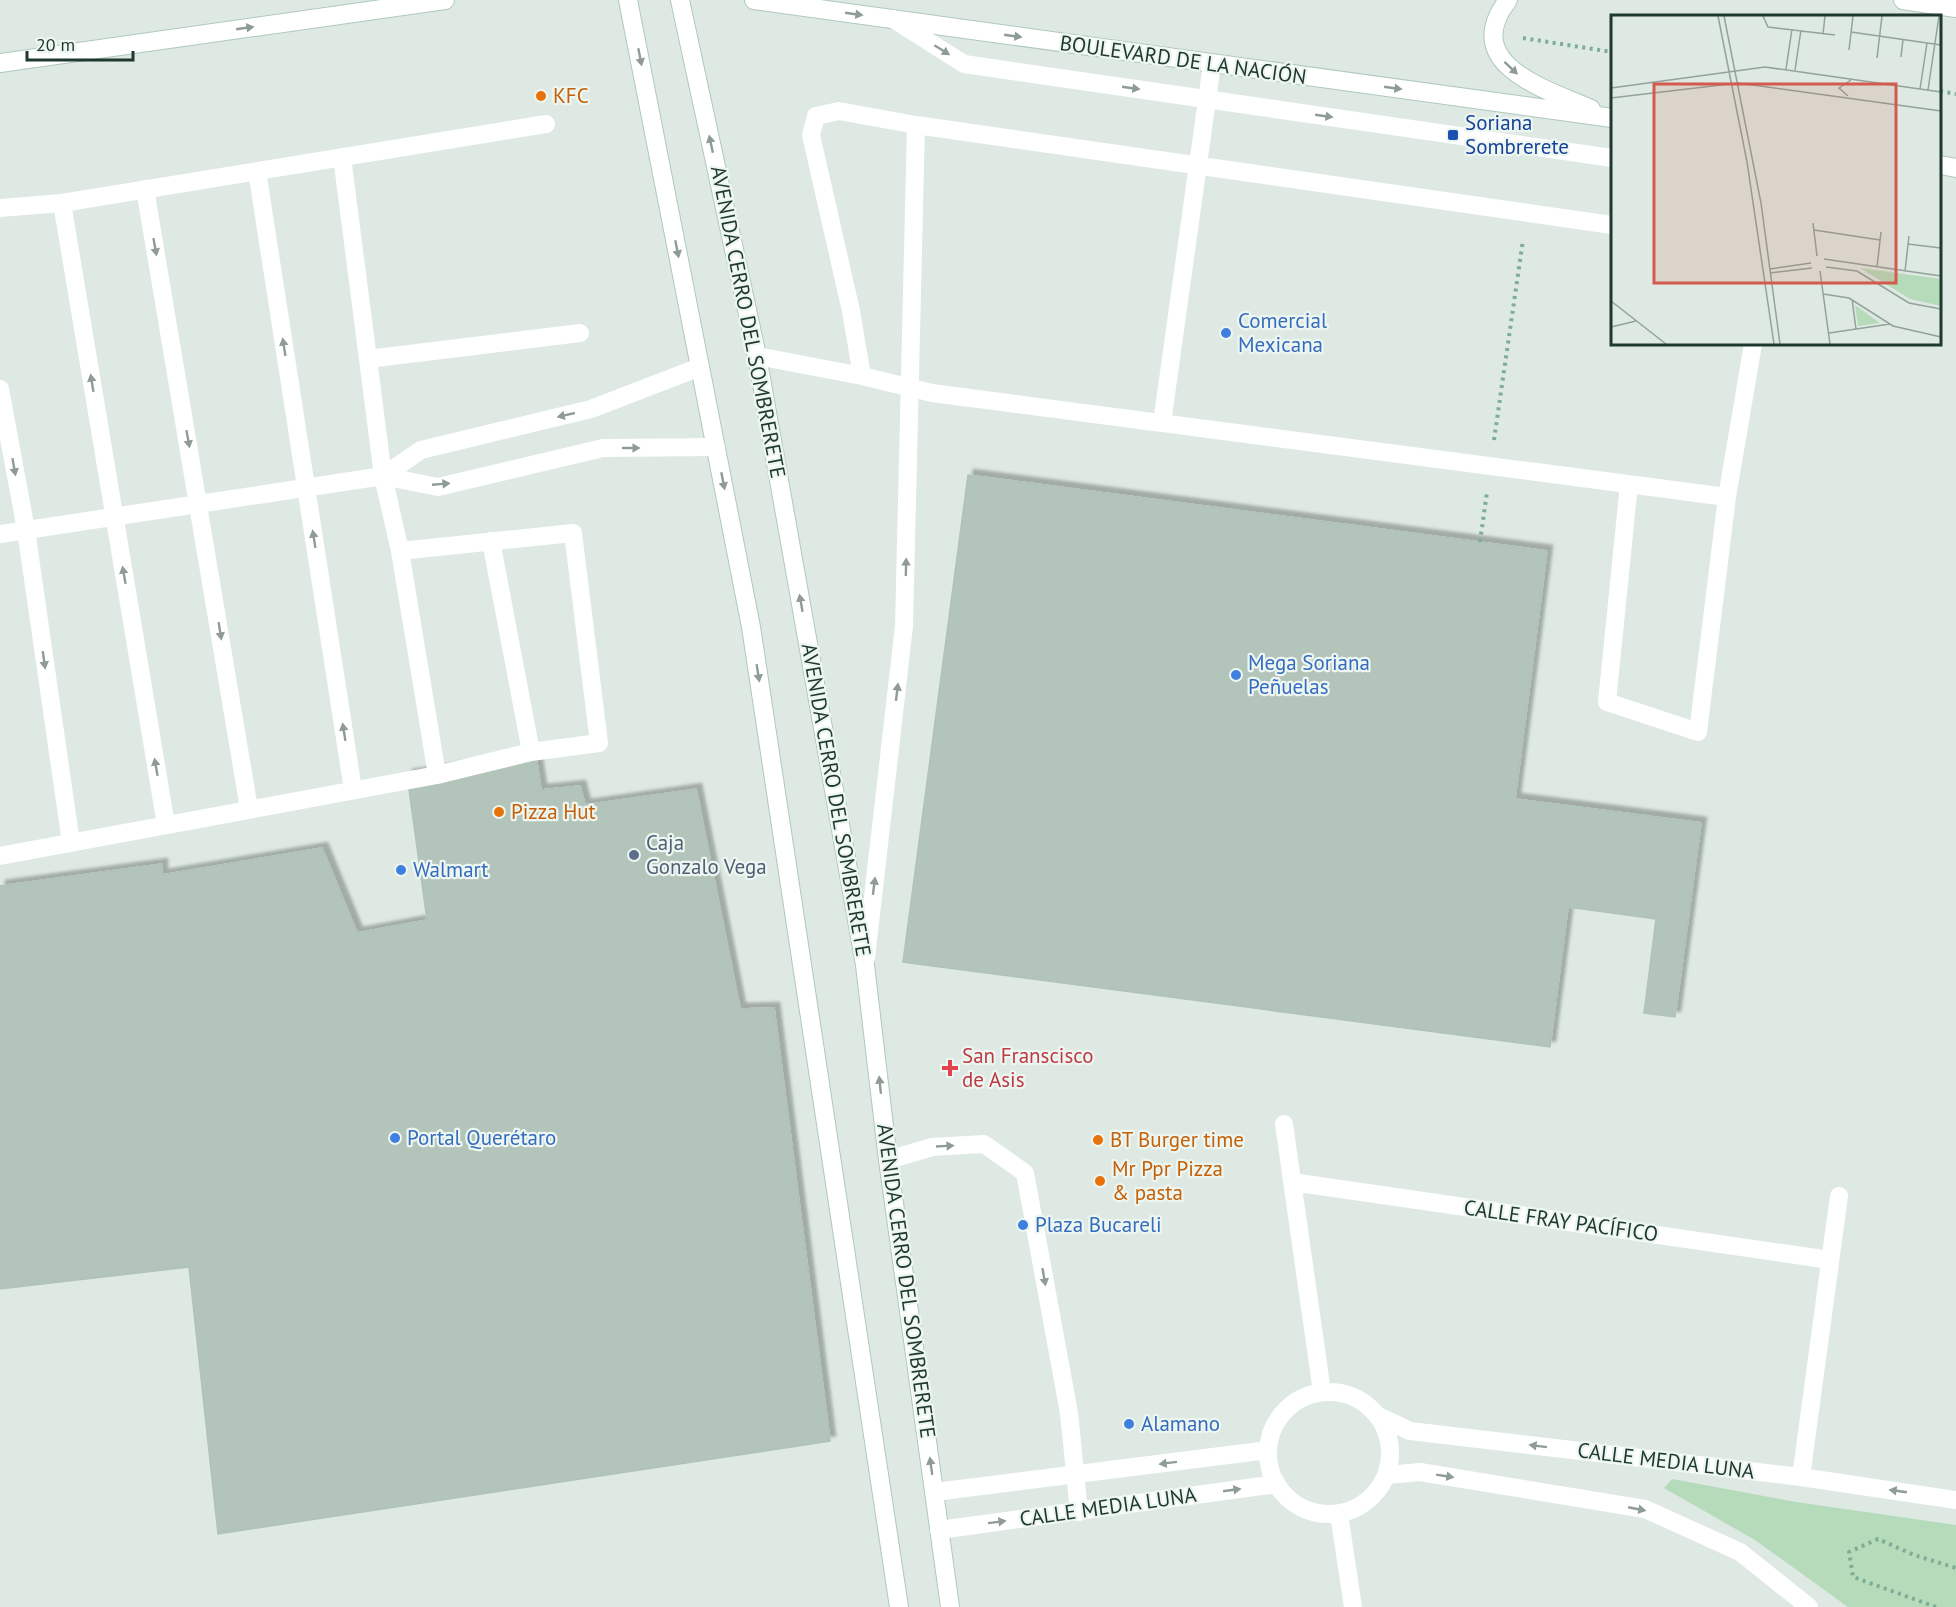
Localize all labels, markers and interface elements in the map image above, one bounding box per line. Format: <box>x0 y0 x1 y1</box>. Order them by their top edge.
one-way arrow <box>844 9 863 18</box>
inset map <box>1611 15 1941 345</box>
scale bar <box>27 24 134 62</box>
one-way arrow <box>236 24 255 33</box>
street label: BOULEVARD DE LA NACIÓN <box>1058 29 1308 90</box>
one-way arrow <box>1004 31 1023 41</box>
text: 20 m <box>36 33 75 56</box>
one-way arrow <box>934 45 950 56</box>
one-way arrow <box>636 48 645 67</box>
one-way arrow <box>1504 61 1519 75</box>
place label: KFC <box>553 82 589 109</box>
one-way arrow <box>1122 84 1141 93</box>
one-way arrow <box>1384 84 1403 93</box>
marker: KFC <box>534 89 548 103</box>
place label: Soriana Sombrerete <box>1465 109 1569 160</box>
one-way arrow <box>1315 112 1334 121</box>
marker: Soriana Sombrerete <box>1446 128 1460 142</box>
one-way arrow <box>706 134 715 153</box>
street label: AVENIDA CERRO DEL SOMBRERETE <box>705 163 792 480</box>
one-way arrow <box>151 237 160 256</box>
one-way arrow <box>673 239 682 258</box>
place label: Comercial Mexicana <box>1238 307 1327 358</box>
marker: Comercial Mexicana <box>1219 326 1233 340</box>
one-way arrow <box>280 337 289 356</box>
one-way arrow <box>87 373 96 392</box>
one-way arrow <box>557 411 576 421</box>
one-way arrow <box>184 430 193 449</box>
one-way arrow <box>622 443 641 453</box>
one-way arrow <box>10 458 19 477</box>
one-way arrow <box>719 472 728 491</box>
one-way arrow <box>432 480 451 489</box>
one-way arrow <box>310 530 319 549</box>
one-way arrow <box>901 558 910 577</box>
one-way arrow <box>119 565 128 584</box>
one-way arrow <box>797 593 806 612</box>
one-way arrow <box>215 622 224 641</box>
street label: AVENIDA CERRO DEL SOMBRERETE <box>796 641 877 959</box>
place label: Mega Soriana Peñuelas <box>1248 649 1370 700</box>
one-way arrow <box>40 650 49 669</box>
one-way arrow <box>754 664 763 683</box>
marker: Mega Soriana Peñuelas <box>1229 668 1243 682</box>
one-way arrow <box>892 683 901 702</box>
one-way arrow <box>340 722 349 741</box>
one-way arrow <box>151 758 160 777</box>
place label: Pizza Hut <box>511 798 596 825</box>
marker: Pizza Hut <box>492 805 506 819</box>
place label: Caja Gonzalo Vega <box>646 829 767 880</box>
marker: Caja Gonzalo Vega <box>627 848 641 862</box>
place label: Walmart <box>413 856 488 883</box>
marker: Walmart <box>394 863 408 877</box>
one-way arrow <box>870 876 879 895</box>
place label: San Franscisco de Asis <box>962 1042 1094 1093</box>
marker: San Franscisco de Asis <box>943 1061 957 1075</box>
one-way arrow <box>875 1076 885 1095</box>
street label: AVENIDA CERRO DEL SOMBRERETE <box>871 1122 942 1440</box>
place label: Portal Querétaro <box>407 1124 556 1151</box>
place label: BT Burger time <box>1110 1126 1244 1153</box>
marker: Portal Querétaro <box>388 1131 402 1145</box>
marker: BT Burger time <box>1091 1133 1105 1147</box>
one-way arrow <box>935 1142 954 1151</box>
place label: Mr Ppr Pizza & pasta <box>1112 1155 1223 1206</box>
marker: Mr Ppr Pizza & pasta <box>1093 1174 1107 1188</box>
street label: CALLE FRAY PACÍFICO <box>1462 1194 1660 1247</box>
place label: Plaza Bucareli <box>1035 1211 1162 1238</box>
marker: Plaza Bucareli <box>1016 1218 1030 1232</box>
one-way arrow <box>1040 1267 1049 1286</box>
place label: Alamano <box>1141 1410 1220 1437</box>
marker: Alamano <box>1122 1417 1136 1431</box>
street label: CALLE MEDIA LUNA <box>1576 1436 1757 1485</box>
one-way arrow <box>1528 1442 1547 1451</box>
one-way arrow <box>927 1456 936 1475</box>
one-way arrow <box>1159 1458 1178 1467</box>
one-way arrow <box>1435 1472 1454 1481</box>
street label: CALLE MEDIA LUNA <box>1018 1481 1199 1532</box>
one-way arrow <box>1223 1486 1242 1495</box>
one-way arrow <box>1889 1487 1908 1496</box>
one-way arrow <box>1628 1504 1646 1514</box>
one-way arrow <box>988 1518 1007 1527</box>

